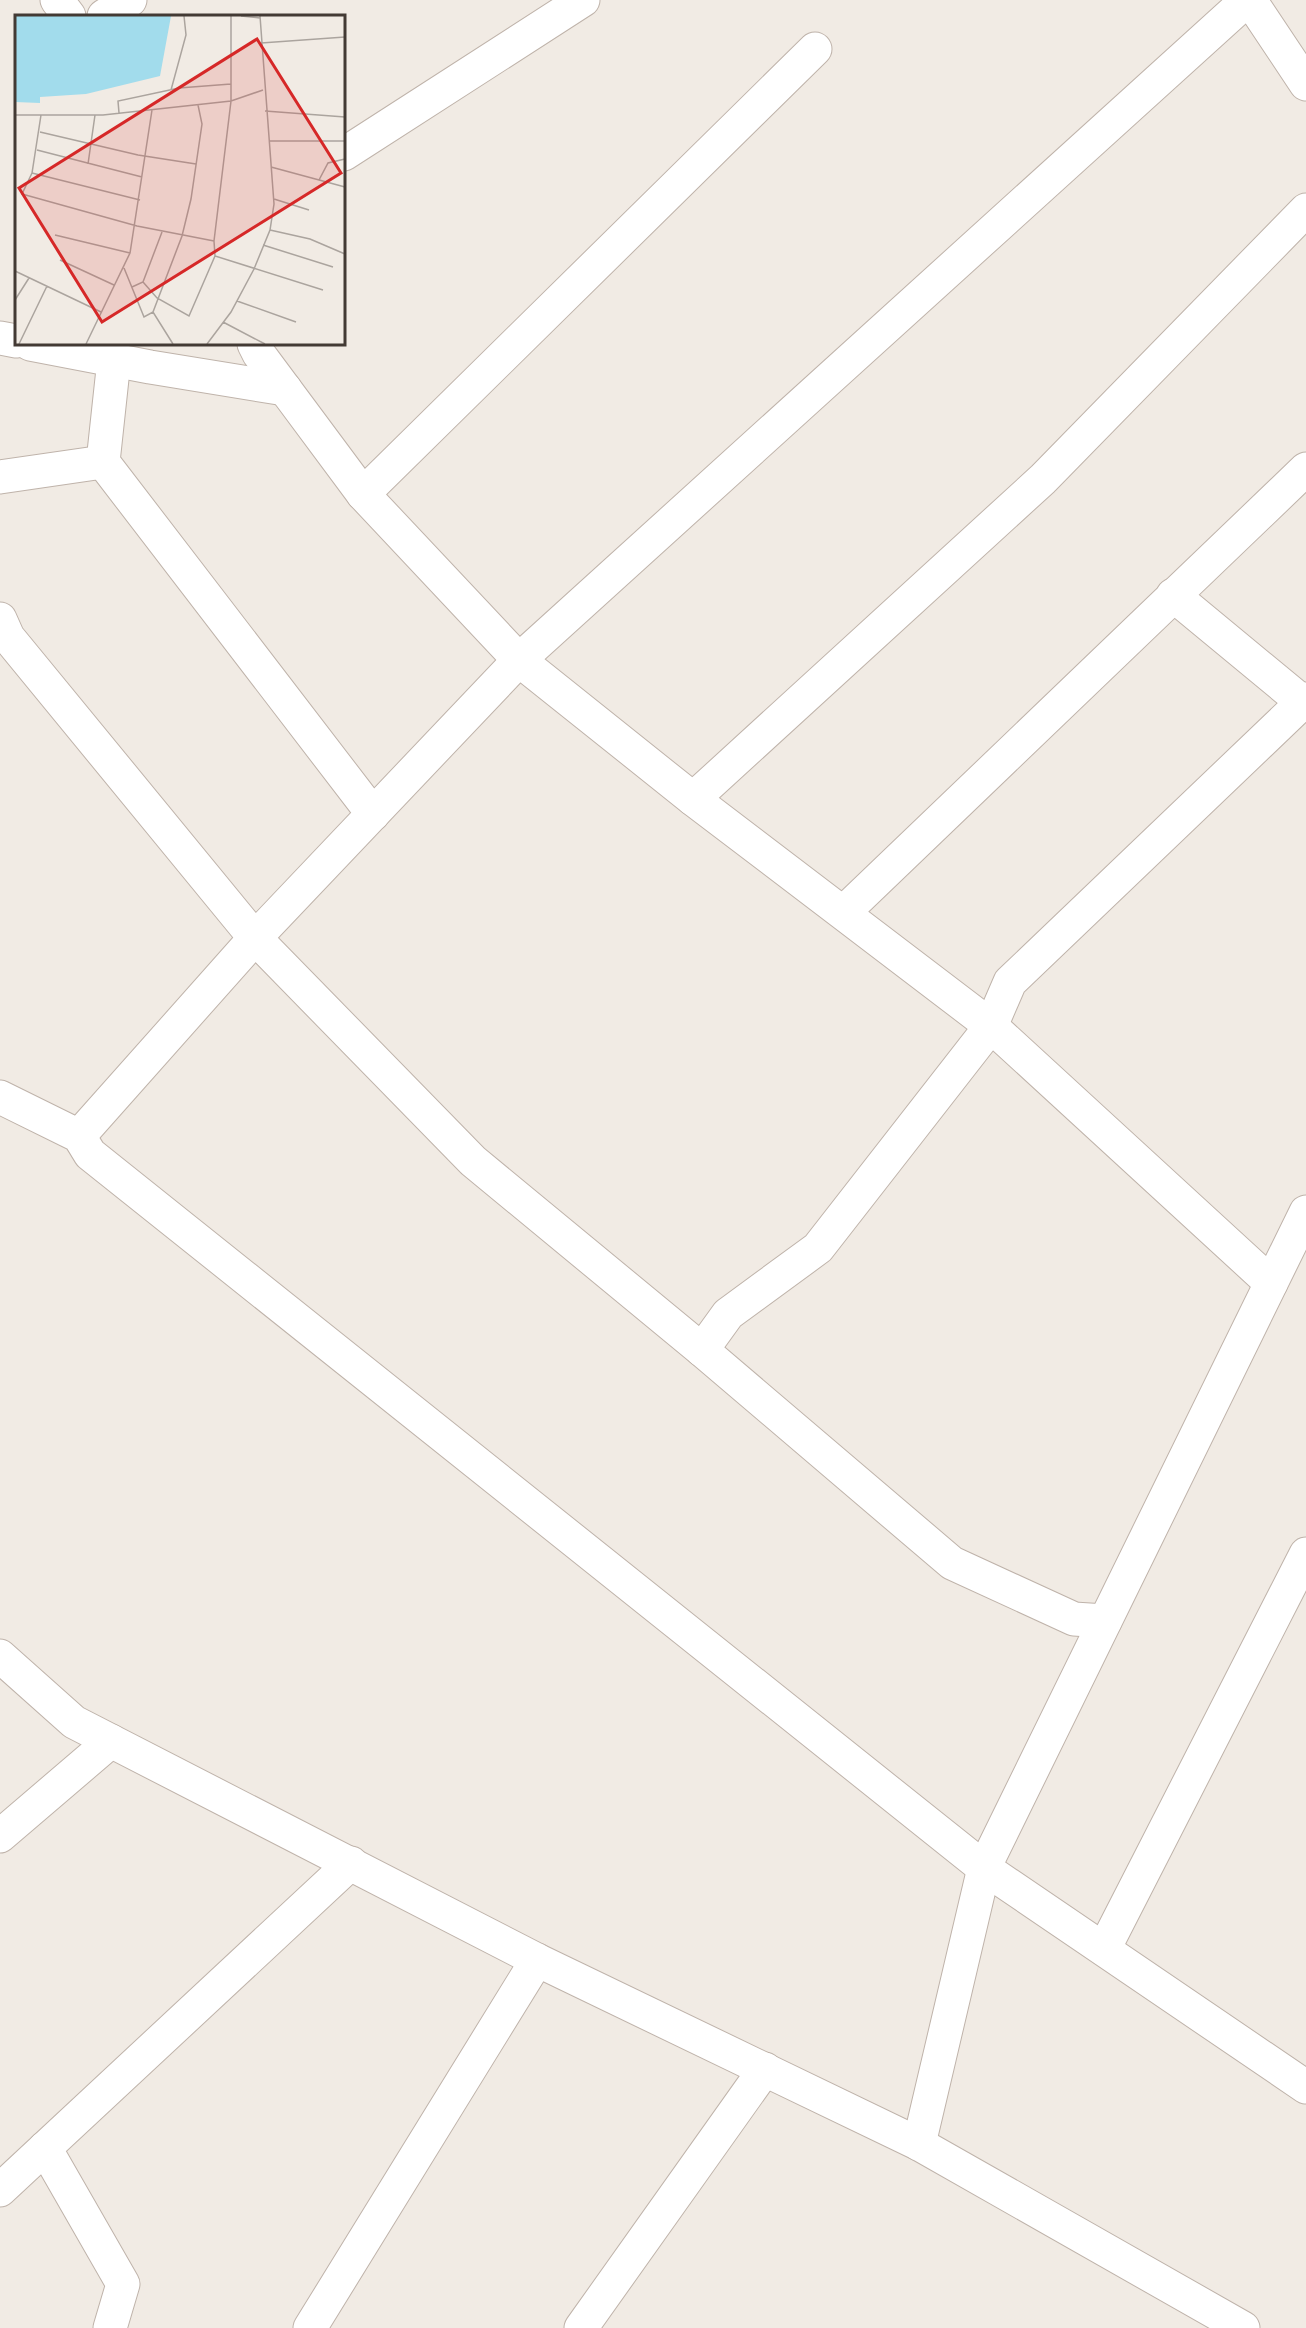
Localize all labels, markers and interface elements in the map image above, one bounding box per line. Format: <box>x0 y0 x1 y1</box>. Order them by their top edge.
inset map <box>15 15 345 345</box>

